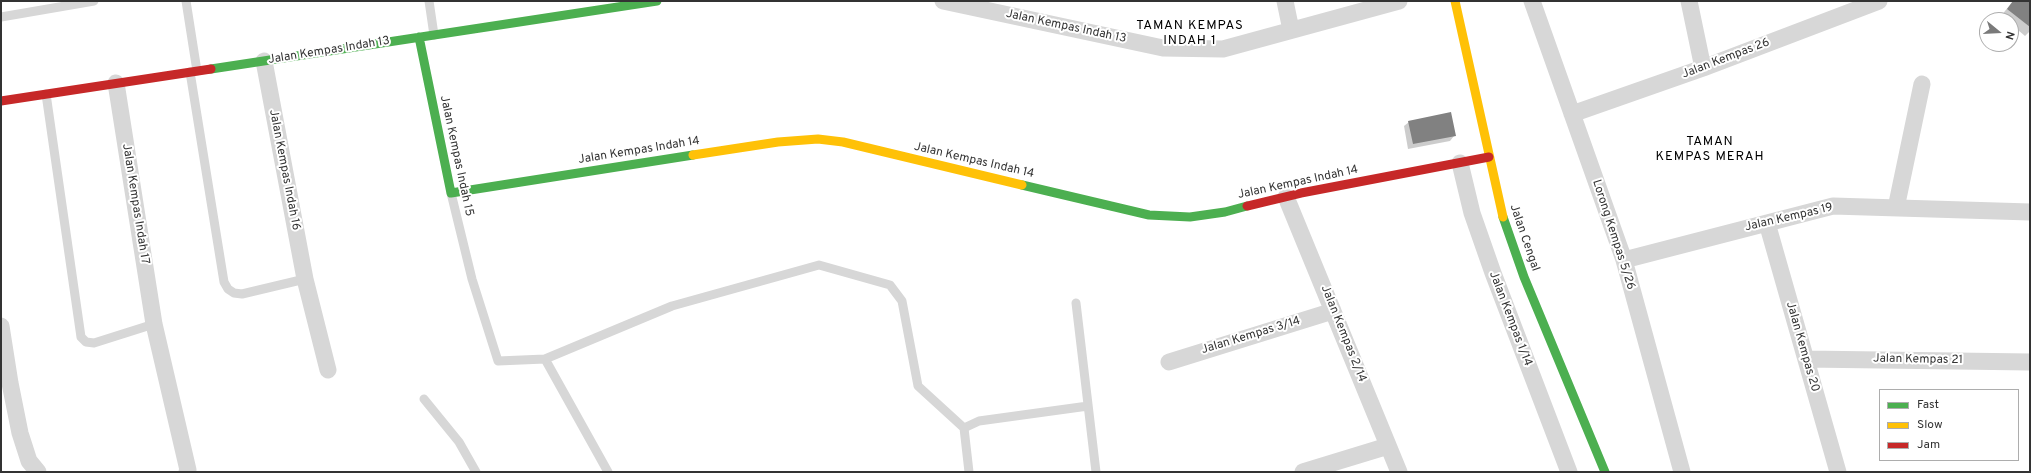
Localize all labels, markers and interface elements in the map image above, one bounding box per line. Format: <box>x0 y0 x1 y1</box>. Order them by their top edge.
street label: Jalan Kempas Indah 13 <box>1004 7 1128 47</box>
north arrow <box>1979 12 2019 52</box>
district label: TAMAN KEMPAS INDAH 1 <box>1136 18 1244 49</box>
text: N <box>2002 29 2017 41</box>
street label: Jalan Kempas Indah 13 <box>267 34 391 68</box>
street label: Jalan Kempas 26 <box>1680 36 1772 82</box>
street label: Jalan Kempas Indah 15 <box>436 94 476 218</box>
street label: Jalan Kempas Indah 16 <box>265 108 303 232</box>
street label: Jalan Kempas Indah 14 <box>577 134 701 168</box>
district label: TAMAN KEMPAS MERAH <box>1655 134 1765 165</box>
street label: Jalan Kempas Indah 14 <box>912 140 1036 182</box>
street label: Jalan Kempas Indah 17 <box>118 143 152 265</box>
street label: Jalan Kempas Indah 14 <box>1236 163 1360 203</box>
street label: Lorong Kempas 5/26 <box>1588 178 1638 292</box>
street label: Jalan Kempas 19 <box>1744 201 1834 235</box>
street label: Jalan Cengal <box>1506 203 1542 273</box>
street label: Jalan Kempas 1/14 <box>1485 270 1535 368</box>
street label: Jalan Kempas 2/14 <box>1317 283 1369 385</box>
street label: Jalan Kempas 20 <box>1782 300 1822 394</box>
street label: Jalan Kempas 3/14 <box>1200 314 1302 358</box>
street label: Jalan Kempas 21 <box>1873 352 1963 368</box>
legend <box>1879 389 2019 461</box>
text: Fast <box>1917 397 1939 413</box>
text: Slow <box>1917 417 1943 433</box>
text: Jam <box>1917 437 1940 453</box>

